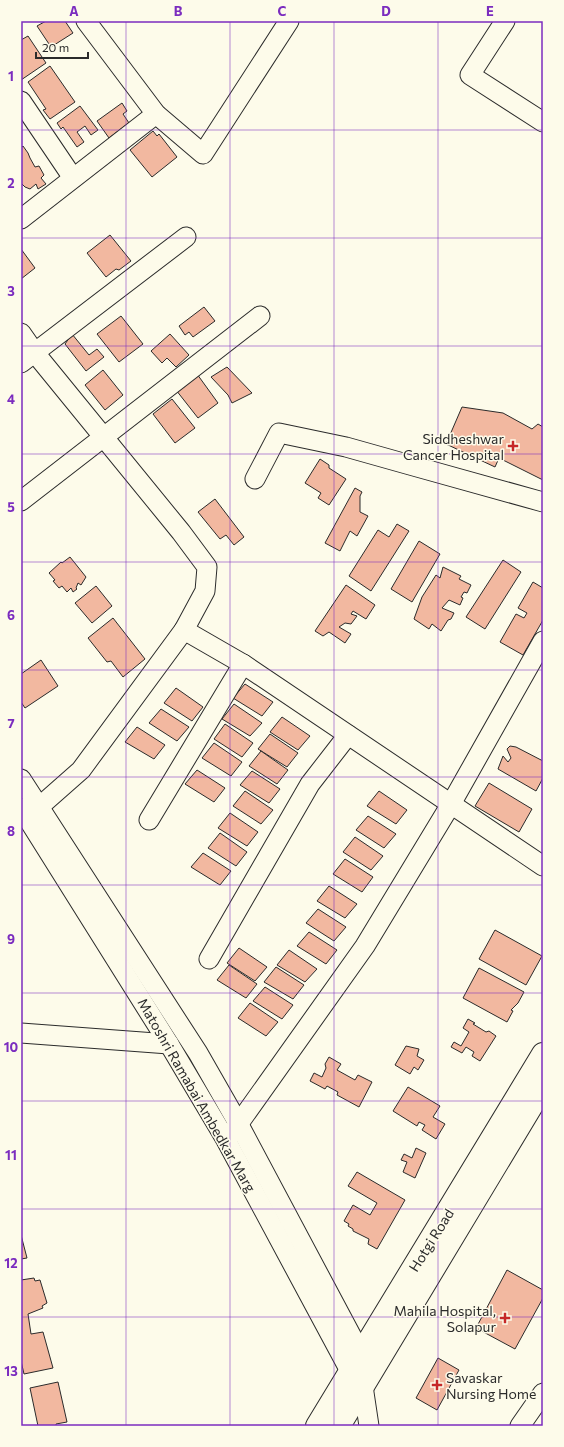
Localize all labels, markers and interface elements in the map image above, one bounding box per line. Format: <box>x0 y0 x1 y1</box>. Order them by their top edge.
text: A <box>69 3 79 19</box>
text: B <box>174 3 183 19</box>
text: C <box>278 3 287 19</box>
text: D <box>381 3 391 19</box>
text: E <box>486 3 494 19</box>
scale bar <box>36 34 88 60</box>
text: 20 m <box>42 40 69 54</box>
text: 1 <box>8 68 14 84</box>
text: 2 <box>7 175 15 191</box>
text: 3 <box>7 283 15 299</box>
text: 4 <box>7 391 15 407</box>
place label: Siddheshwar Cancer Hospital <box>403 430 504 463</box>
marker: Siddheshwar Cancer Hospital <box>507 440 519 452</box>
text: 5 <box>7 499 15 515</box>
text: 6 <box>7 607 15 623</box>
text: 7 <box>7 715 15 731</box>
text: 8 <box>7 823 15 839</box>
text: 9 <box>7 931 15 947</box>
street label: Matoshri Ramabai Ambedkar Marg <box>134 995 260 1195</box>
text: 10 <box>4 1039 19 1055</box>
text: 11 <box>5 1147 17 1163</box>
street label: Hotgi Road <box>405 1205 457 1275</box>
text: 12 <box>4 1255 18 1271</box>
place label: Mahila Hospital, Solapur <box>393 1302 496 1335</box>
marker: Mahila Hospital, Solapur <box>499 1312 511 1324</box>
text: 13 <box>4 1363 18 1379</box>
place label: Savaskar Nursing Home <box>446 1369 536 1402</box>
marker: Savaskar Nursing Home <box>431 1379 443 1391</box>

